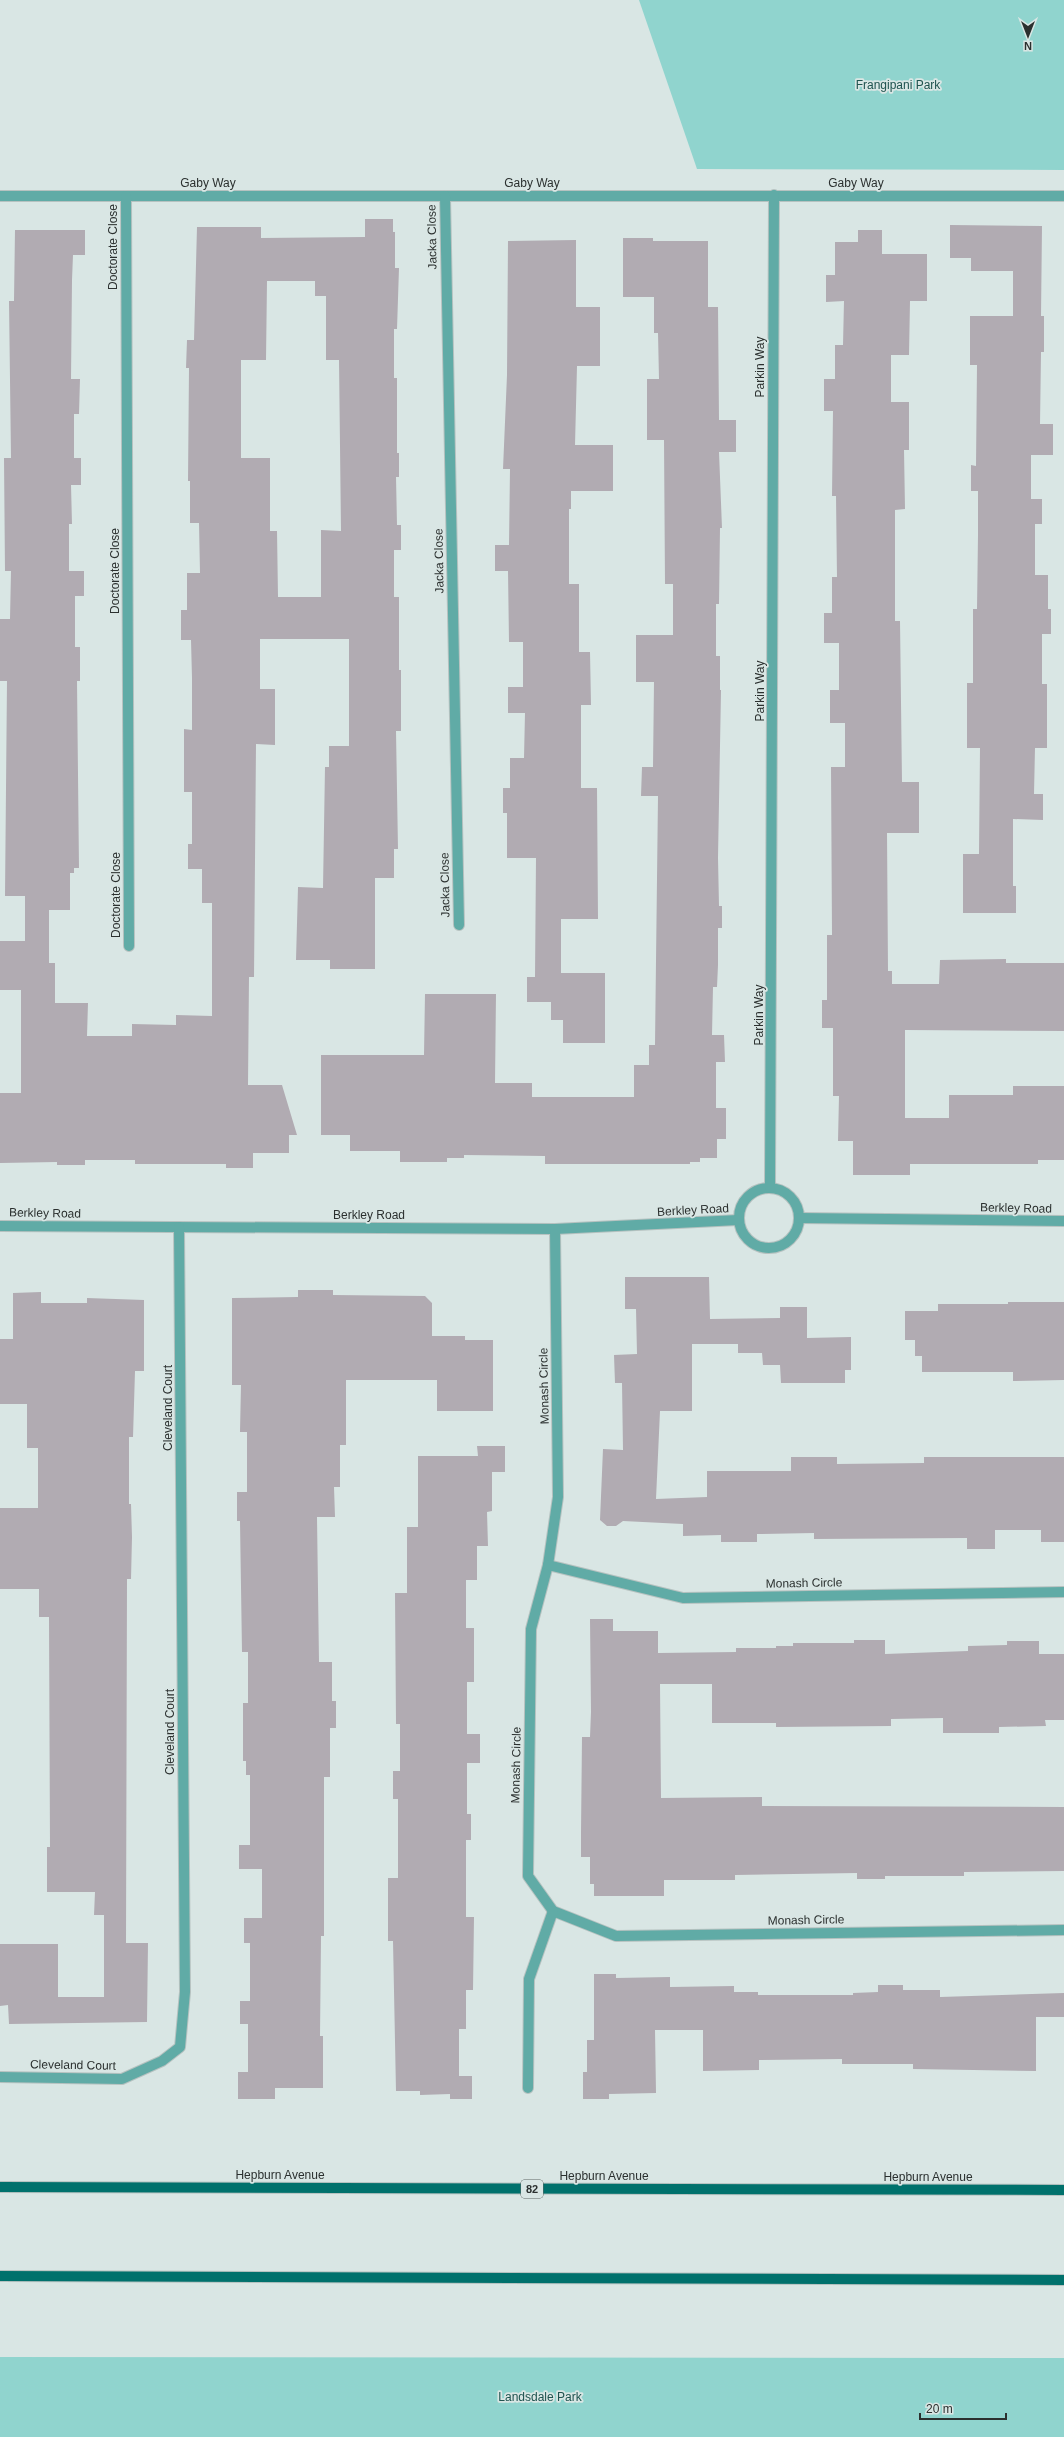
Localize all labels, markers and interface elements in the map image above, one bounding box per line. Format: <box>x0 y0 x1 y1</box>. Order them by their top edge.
north arrow <box>1008 16 1048 56</box>
text: N <box>1024 40 1032 52</box>
park label: Frangipani Park <box>856 78 941 92</box>
street label: Gaby Way <box>180 176 236 190</box>
street label: Gaby Way <box>504 176 560 190</box>
street label: Gaby Way <box>828 176 884 190</box>
street label: Doctorate Close <box>106 204 120 290</box>
street label: Jacka Close <box>424 204 440 270</box>
street label: Parkin Way <box>753 337 767 397</box>
street label: Doctorate Close <box>108 528 122 614</box>
street label: Jacka Close <box>431 528 447 594</box>
street label: Parkin Way <box>753 661 767 721</box>
street label: Doctorate Close <box>109 852 123 938</box>
street label: Jacka Close <box>437 852 453 918</box>
street label: Parkin Way <box>752 985 766 1045</box>
street label: Berkley Road <box>980 1200 1052 1216</box>
street label: Berkley Road <box>657 1201 729 1219</box>
street label: Berkley Road <box>9 1205 81 1221</box>
street label: Berkley Road <box>333 1208 405 1222</box>
street label: Monash Circle <box>536 1347 552 1424</box>
street label: Cleveland Court <box>161 1364 175 1451</box>
street label: Monash Circle <box>766 1575 843 1591</box>
street label: Cleveland Court <box>163 1688 177 1775</box>
street label: Monash Circle <box>508 1726 524 1803</box>
street label: Monash Circle <box>768 1912 845 1928</box>
street label: Cleveland Court <box>30 2057 117 2073</box>
street label: Hepburn Avenue <box>235 2168 325 2182</box>
street label: Hepburn Avenue <box>559 2169 649 2183</box>
street label: Hepburn Avenue <box>883 2170 973 2184</box>
road number: 82 <box>521 2180 543 2198</box>
park label: Landsdale Park <box>498 2390 583 2404</box>
scale bar <box>920 2395 1006 2421</box>
text: 20 m <box>926 2402 953 2416</box>

